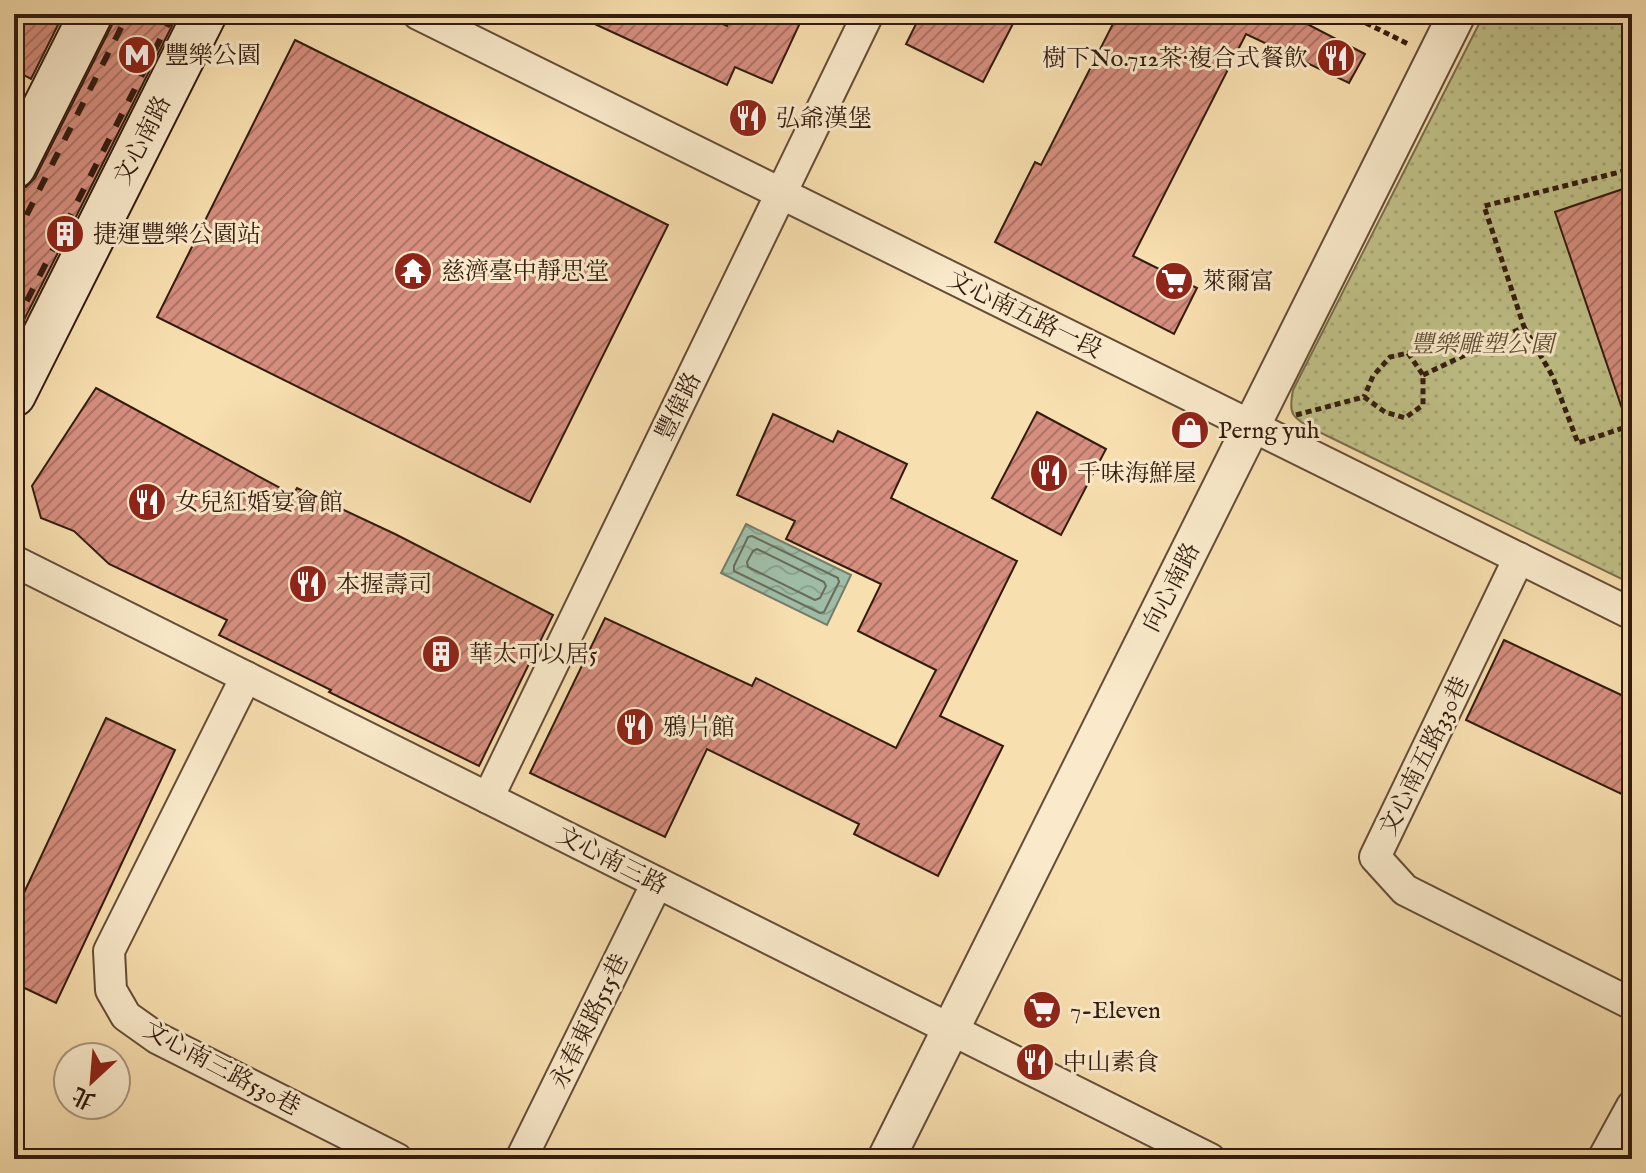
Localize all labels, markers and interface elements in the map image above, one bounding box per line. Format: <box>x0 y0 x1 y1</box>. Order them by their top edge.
metro station icon: 豐樂公園 <box>116 34 158 76</box>
restaurant icon: 樹下No.712茶·複合式餐飲 <box>1315 37 1357 79</box>
place label: 豐樂公園 <box>165 41 261 72</box>
place label: 樹下No.712茶·複合式餐飲 <box>1042 44 1308 75</box>
street label: 文心南路 <box>108 91 179 190</box>
restaurant icon: 弘爺漢堡 <box>727 97 769 139</box>
place label: 弘爺漢堡 <box>776 104 872 135</box>
building icon: 捷運豐樂公園站 <box>44 213 86 255</box>
place label: 捷運豐樂公園站 <box>93 220 261 251</box>
temple icon: 慈濟臺中靜思堂 <box>392 250 434 292</box>
place label: 慈濟臺中靜思堂 <box>441 257 609 288</box>
supermarket icon: 萊爾富 <box>1153 260 1195 302</box>
street label: 文心南五路一段 <box>942 265 1107 366</box>
place label: 萊爾富 <box>1202 267 1274 298</box>
park label: 豐樂雕塑公園 <box>1410 330 1558 361</box>
street label: 豐偉路 <box>650 368 709 446</box>
shop icon: Perng yuh <box>1169 409 1211 451</box>
place label: Perng yuh <box>1218 416 1320 447</box>
restaurant icon: 千味海鮮屋 <box>1028 452 1070 494</box>
place label: 千味海鮮屋 <box>1077 459 1197 490</box>
restaurant icon: 女兒紅婚宴會館 <box>126 481 168 523</box>
place label: 女兒紅婚宴會館 <box>175 488 343 519</box>
street label: 向心南路 <box>1137 538 1208 637</box>
restaurant icon: 本握壽司 <box>287 563 329 605</box>
place label: 本握壽司 <box>336 570 432 601</box>
building icon: 華太可以居5 <box>420 633 462 675</box>
place label: 華太可以居5 <box>469 640 598 671</box>
street label: 文心南五路330巷 <box>1373 672 1477 842</box>
restaurant icon: 鴉片館 <box>614 706 656 748</box>
place label: 鴉片館 <box>663 713 735 744</box>
street label: 文心南三路 <box>551 820 672 902</box>
street label: 永春東路515巷 <box>544 949 636 1094</box>
supermarket icon: 7-Eleven <box>1021 989 1063 1031</box>
place label: 7-Eleven <box>1070 996 1161 1027</box>
street label: 文心南三路530巷 <box>137 1015 305 1124</box>
north arrow <box>52 1041 132 1121</box>
restaurant icon: 中山素食 <box>1014 1041 1056 1083</box>
place label: 中山素食 <box>1063 1048 1159 1079</box>
text: 北 <box>68 1080 100 1115</box>

